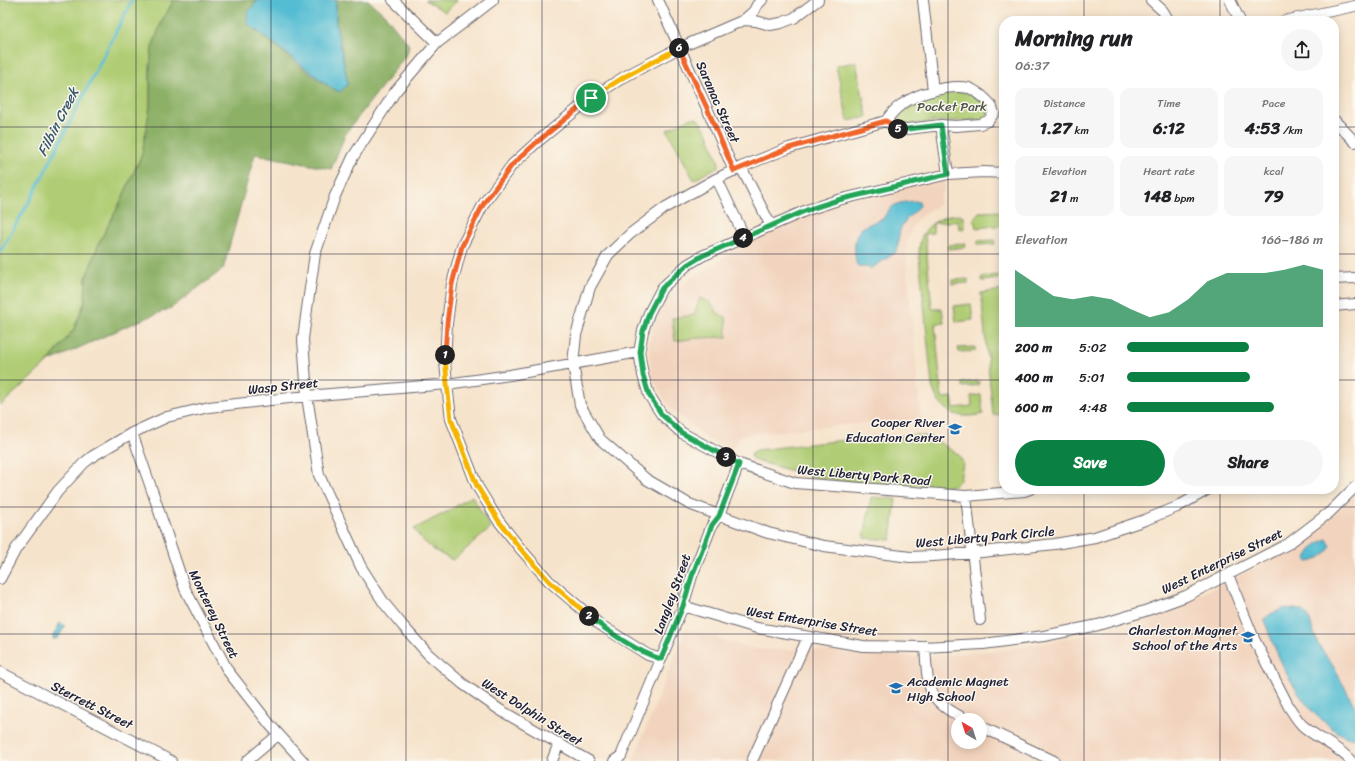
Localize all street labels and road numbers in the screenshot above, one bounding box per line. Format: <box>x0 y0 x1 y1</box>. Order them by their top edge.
street label: Saranac Street <box>690 57 747 147</box>
street label: Wasp Street <box>247 371 320 401</box>
street label: West Liberty Park Road <box>797 458 933 492</box>
street label: West Liberty Park Circle <box>915 519 1055 555</box>
street label: West Enterprise Street <box>1157 521 1287 600</box>
street label: Langley Street <box>647 550 697 638</box>
street label: Monterey Street <box>183 566 246 663</box>
street label: West Enterprise Street <box>745 599 880 643</box>
street label: West Dolphin Street <box>477 672 588 753</box>
street label: Sterrett Street <box>47 674 138 736</box>

